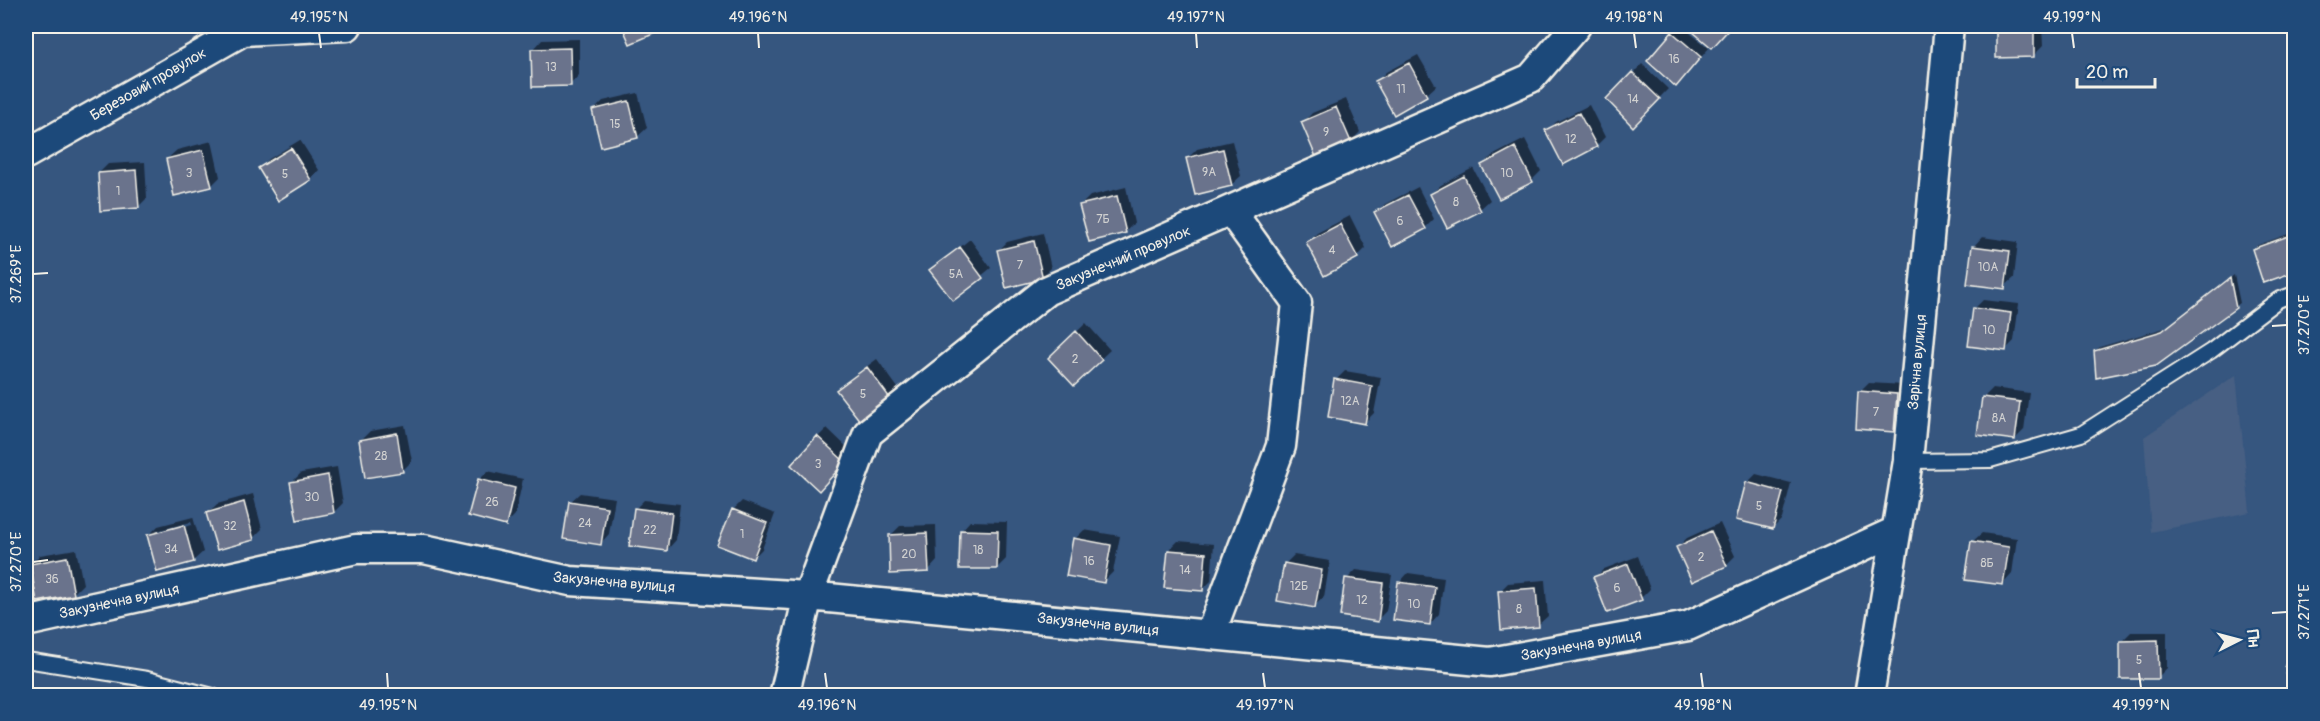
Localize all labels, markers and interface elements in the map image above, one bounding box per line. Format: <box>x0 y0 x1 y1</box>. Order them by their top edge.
text: 49.195°N <box>290 8 348 27</box>
text: 49.196°N <box>729 8 787 27</box>
text: 49.197°N <box>1167 8 1225 27</box>
text: 49.198°N <box>1605 8 1663 27</box>
text: 49.199°N <box>2043 8 2101 27</box>
street label: Березовий провулок <box>87 43 210 125</box>
scale bar <box>2077 51 2155 89</box>
house number: 16 <box>1668 52 1680 67</box>
house number: 13 <box>545 60 557 75</box>
text: 20 m <box>2086 61 2128 84</box>
house number: 11 <box>1396 82 1406 97</box>
house number: 14 <box>1627 92 1639 107</box>
house number: 15 <box>609 117 621 132</box>
house number: 9 <box>1323 125 1329 140</box>
house number: 12 <box>1565 132 1577 147</box>
house number: 9А <box>1202 165 1216 180</box>
house number: 3 <box>186 166 193 181</box>
house number: 10 <box>1501 166 1513 181</box>
house number: 5 <box>282 167 288 182</box>
house number: 1 <box>116 184 120 199</box>
house number: 8 <box>1453 195 1459 210</box>
house number: 7Б <box>1096 212 1110 227</box>
house number: 6 <box>1397 214 1404 229</box>
street label: Закузнечний провулок <box>1053 221 1194 295</box>
house number: 4 <box>1329 243 1336 258</box>
text: 37.269°E <box>7 244 26 303</box>
house number: 7 <box>1017 258 1024 273</box>
house number: 10А <box>1978 260 1999 275</box>
house number: 5А <box>949 267 963 282</box>
text: 37.270°E <box>2295 295 2314 355</box>
street label: Зарічна вулиця <box>1904 313 1931 411</box>
house number: 10 <box>1983 323 1995 338</box>
house number: 2 <box>1072 352 1079 367</box>
house number: 5 <box>860 387 866 402</box>
house number: 12А <box>1340 394 1360 409</box>
house number: 7 <box>1873 405 1880 420</box>
house number: 8А <box>1992 411 2006 426</box>
house number: 28 <box>375 449 387 464</box>
house number: 3 <box>815 457 822 472</box>
house number: 30 <box>305 490 319 505</box>
house number: 26 <box>485 495 499 510</box>
house number: 5 <box>1756 499 1762 514</box>
house number: 24 <box>578 516 592 531</box>
house number: 32 <box>223 519 237 534</box>
house number: 22 <box>643 523 657 538</box>
house number: 1 <box>740 527 744 542</box>
text: 37.270°E <box>7 532 26 592</box>
house number: 34 <box>164 542 178 557</box>
house number: 18 <box>973 543 983 558</box>
house number: 20 <box>902 547 916 562</box>
house number: 2 <box>1698 550 1705 565</box>
house number: 16 <box>1083 554 1095 569</box>
house number: 8Б <box>1980 556 1994 571</box>
house number: 14 <box>1179 563 1191 578</box>
street label: Закузнечна вулиця <box>552 568 676 597</box>
house number: 36 <box>45 572 59 587</box>
street label: Закузнечна вулиця <box>57 579 181 623</box>
house number: 12Б <box>1290 579 1308 594</box>
house number: 6 <box>1614 581 1621 596</box>
text: 37.271°E <box>2295 584 2314 640</box>
house number: 12 <box>1356 593 1368 608</box>
house number: 10 <box>1408 597 1420 612</box>
house number: 8 <box>1516 602 1522 617</box>
street label: Закузнечна вулиця <box>1036 609 1160 640</box>
north arrow <box>2209 610 2269 670</box>
street label: Закузнечна вулиця <box>1519 626 1643 665</box>
text: Пн <box>2242 629 2264 648</box>
house number: 5 <box>2136 653 2142 668</box>
text: 49.195°N <box>359 696 417 715</box>
text: 49.196°N <box>798 696 856 715</box>
text: 49.197°N <box>1236 696 1294 715</box>
text: 49.198°N <box>1674 696 1732 715</box>
text: 49.199°N <box>2112 696 2170 715</box>

